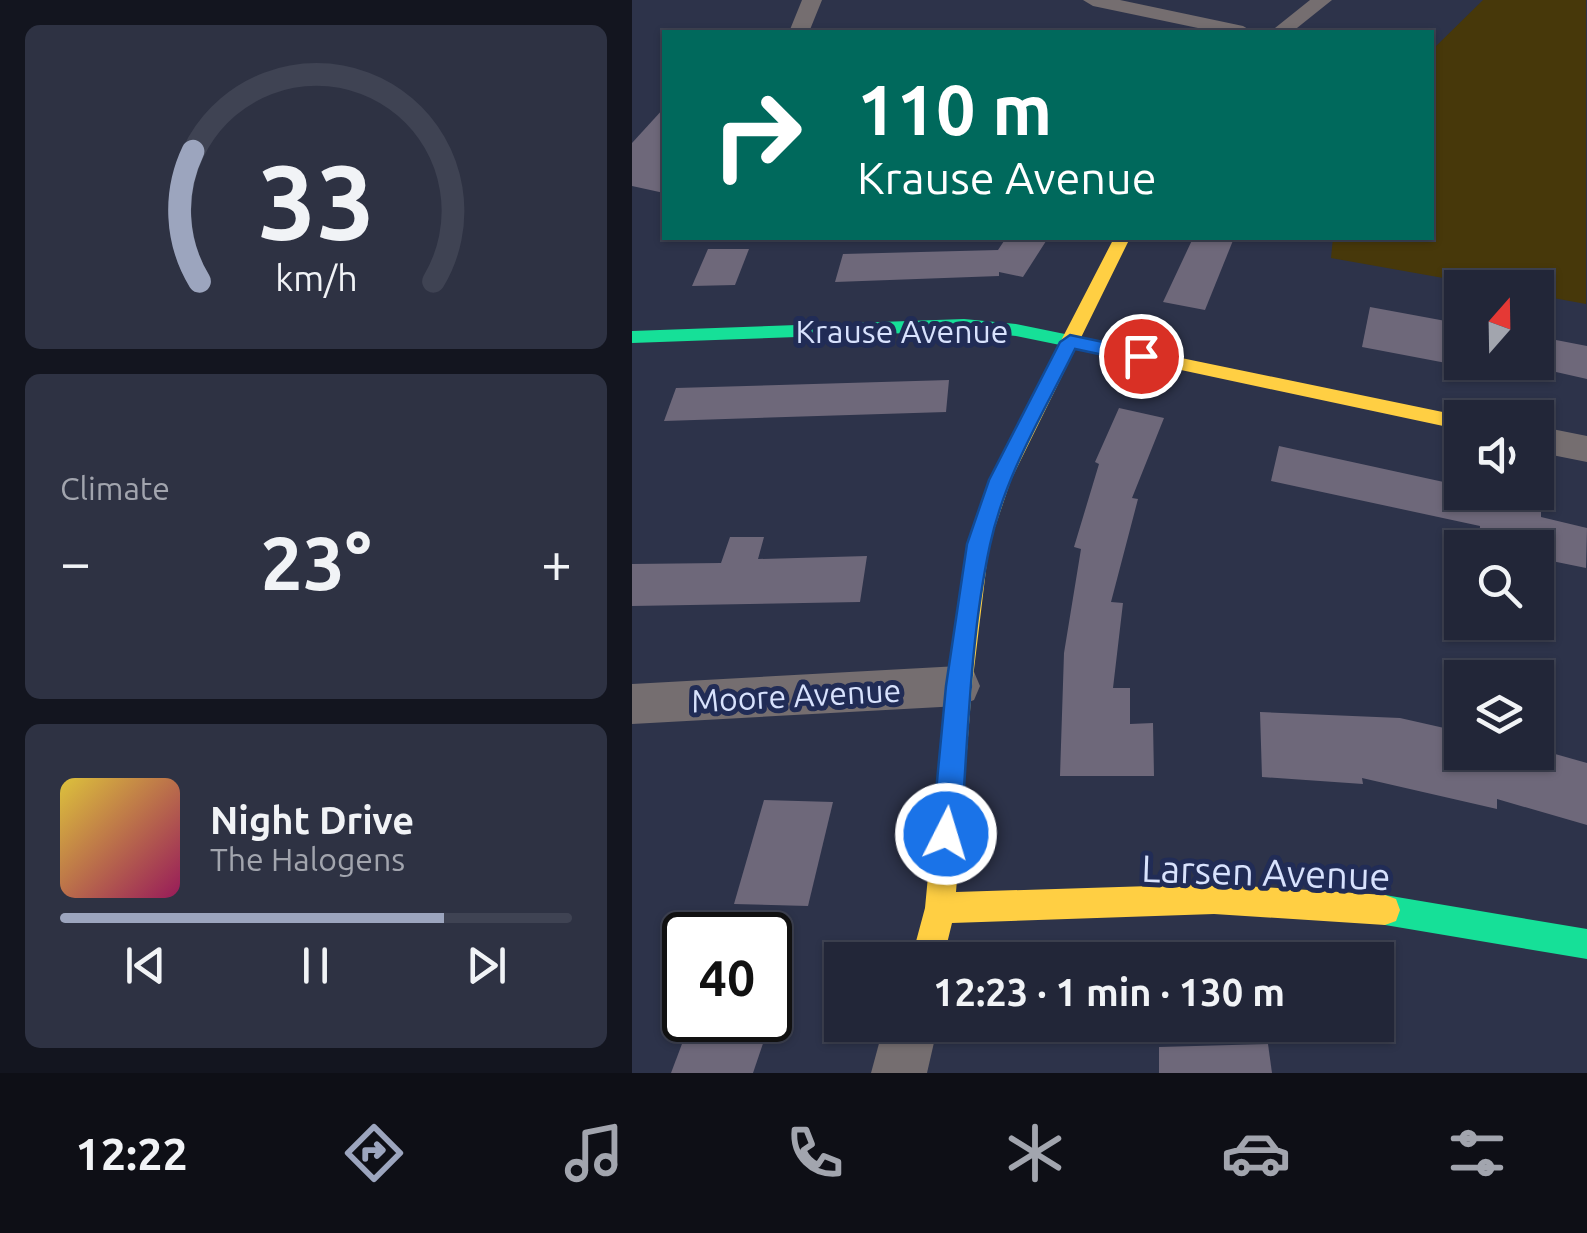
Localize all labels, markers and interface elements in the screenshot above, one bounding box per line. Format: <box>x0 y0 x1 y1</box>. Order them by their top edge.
icon: right <box>692 70 822 200</box>
text: 110 m <box>857 70 1052 148</box>
text: 33 <box>257 142 375 259</box>
text: Krause Avenue <box>857 152 1157 203</box>
text: km/h <box>275 258 357 298</box>
north arrow <box>1444 270 1554 380</box>
map controls <box>1444 270 1554 770</box>
street label: Krause Avenue <box>796 313 1009 349</box>
pin <box>1099 314 1184 399</box>
icon: arrive <box>1114 329 1169 384</box>
button: sound <box>1444 400 1554 510</box>
text: Climate <box>60 470 170 506</box>
text: 23° <box>260 520 372 604</box>
button: search <box>1444 530 1554 640</box>
text: − <box>60 531 91 592</box>
text: + <box>541 531 572 592</box>
button: layers <box>1444 660 1554 770</box>
street label: Moore Avenue <box>690 672 902 718</box>
position arrow <box>894 782 998 886</box>
text: Night Drive <box>210 799 414 841</box>
text: The Halogens <box>210 841 405 877</box>
street label: Larsen Avenue <box>1141 847 1391 897</box>
speed limit sign: 40 <box>662 912 792 1042</box>
icon: previous <box>118 938 173 993</box>
icon: pause <box>288 938 343 993</box>
icon: next <box>459 938 514 993</box>
text: 12:23 · 1 min · 130 m <box>933 971 1285 1013</box>
icon: directions <box>339 1118 409 1188</box>
icon: music <box>559 1118 629 1188</box>
icon: phone <box>780 1118 850 1188</box>
icon: climate <box>1000 1118 1070 1188</box>
icon: car <box>1221 1118 1291 1188</box>
icon: filters <box>1442 1118 1512 1188</box>
text: 12:22 <box>75 1128 188 1179</box>

